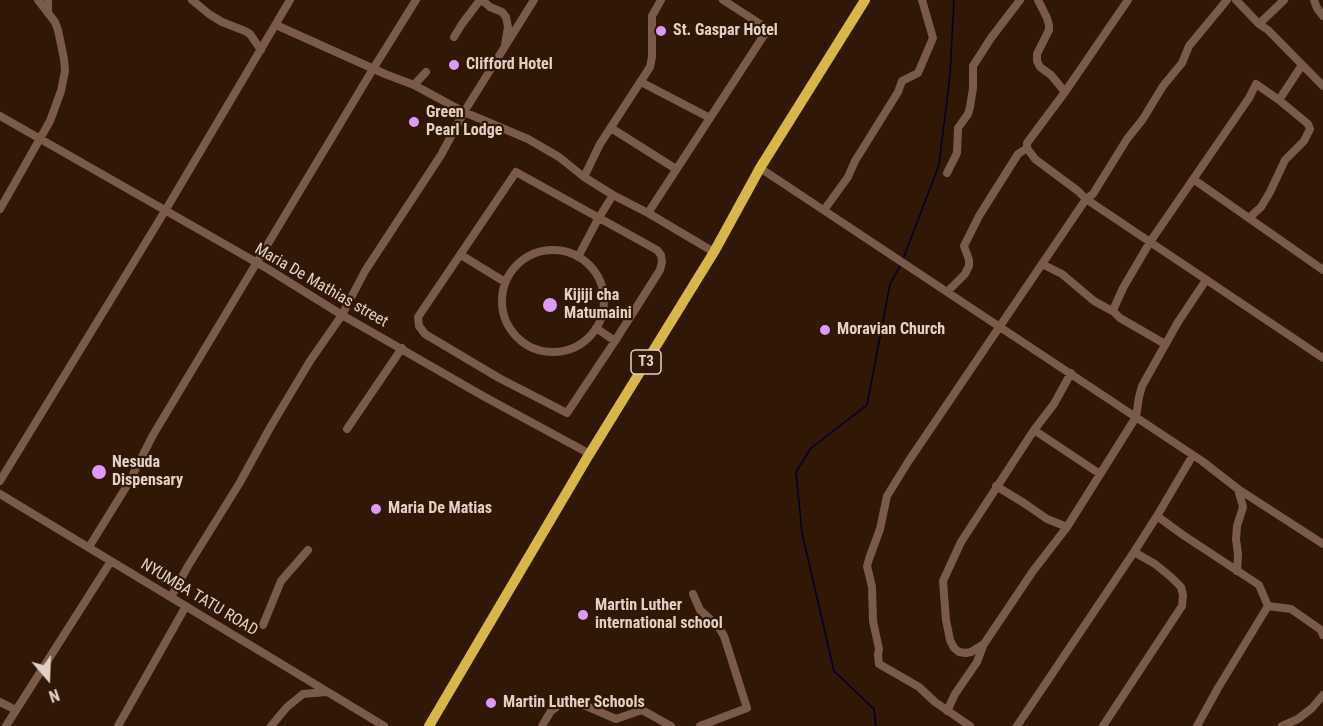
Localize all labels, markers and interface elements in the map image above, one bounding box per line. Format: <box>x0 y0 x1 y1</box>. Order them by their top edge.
place label: St. Gaspar Hotel <box>673 21 778 41</box>
marker: St. Gaspar Hotel <box>654 24 668 38</box>
place label: Clifford Hotel <box>466 55 553 75</box>
marker: Clifford Hotel <box>447 58 461 72</box>
place label: Green Pearl Lodge <box>426 103 502 141</box>
marker: Green Pearl Lodge <box>407 115 421 129</box>
street label: Maria De Mathias street <box>251 240 391 332</box>
place label: Kijiji cha Matumaini <box>564 286 632 324</box>
marker: Kijiji cha Matumaini <box>541 296 559 314</box>
place label: Moravian Church <box>837 320 945 340</box>
marker: Moravian Church <box>818 323 832 337</box>
road number: T3 <box>631 350 661 374</box>
place label: Nesuda Dispensary <box>112 453 183 491</box>
marker: Nesuda Dispensary <box>90 463 108 481</box>
place label: Maria De Matias <box>388 499 492 519</box>
marker: Maria De Matias <box>369 502 383 516</box>
street label: NYUMBA TATU ROAD <box>137 555 261 641</box>
place label: Martin Luther international school <box>595 596 723 634</box>
marker: Martin Luther international school <box>576 608 590 622</box>
north arrow <box>18 648 78 708</box>
text: N <box>46 685 62 706</box>
place label: Martin Luther Schools <box>503 693 645 713</box>
marker: Martin Luther Schools <box>484 696 498 710</box>

